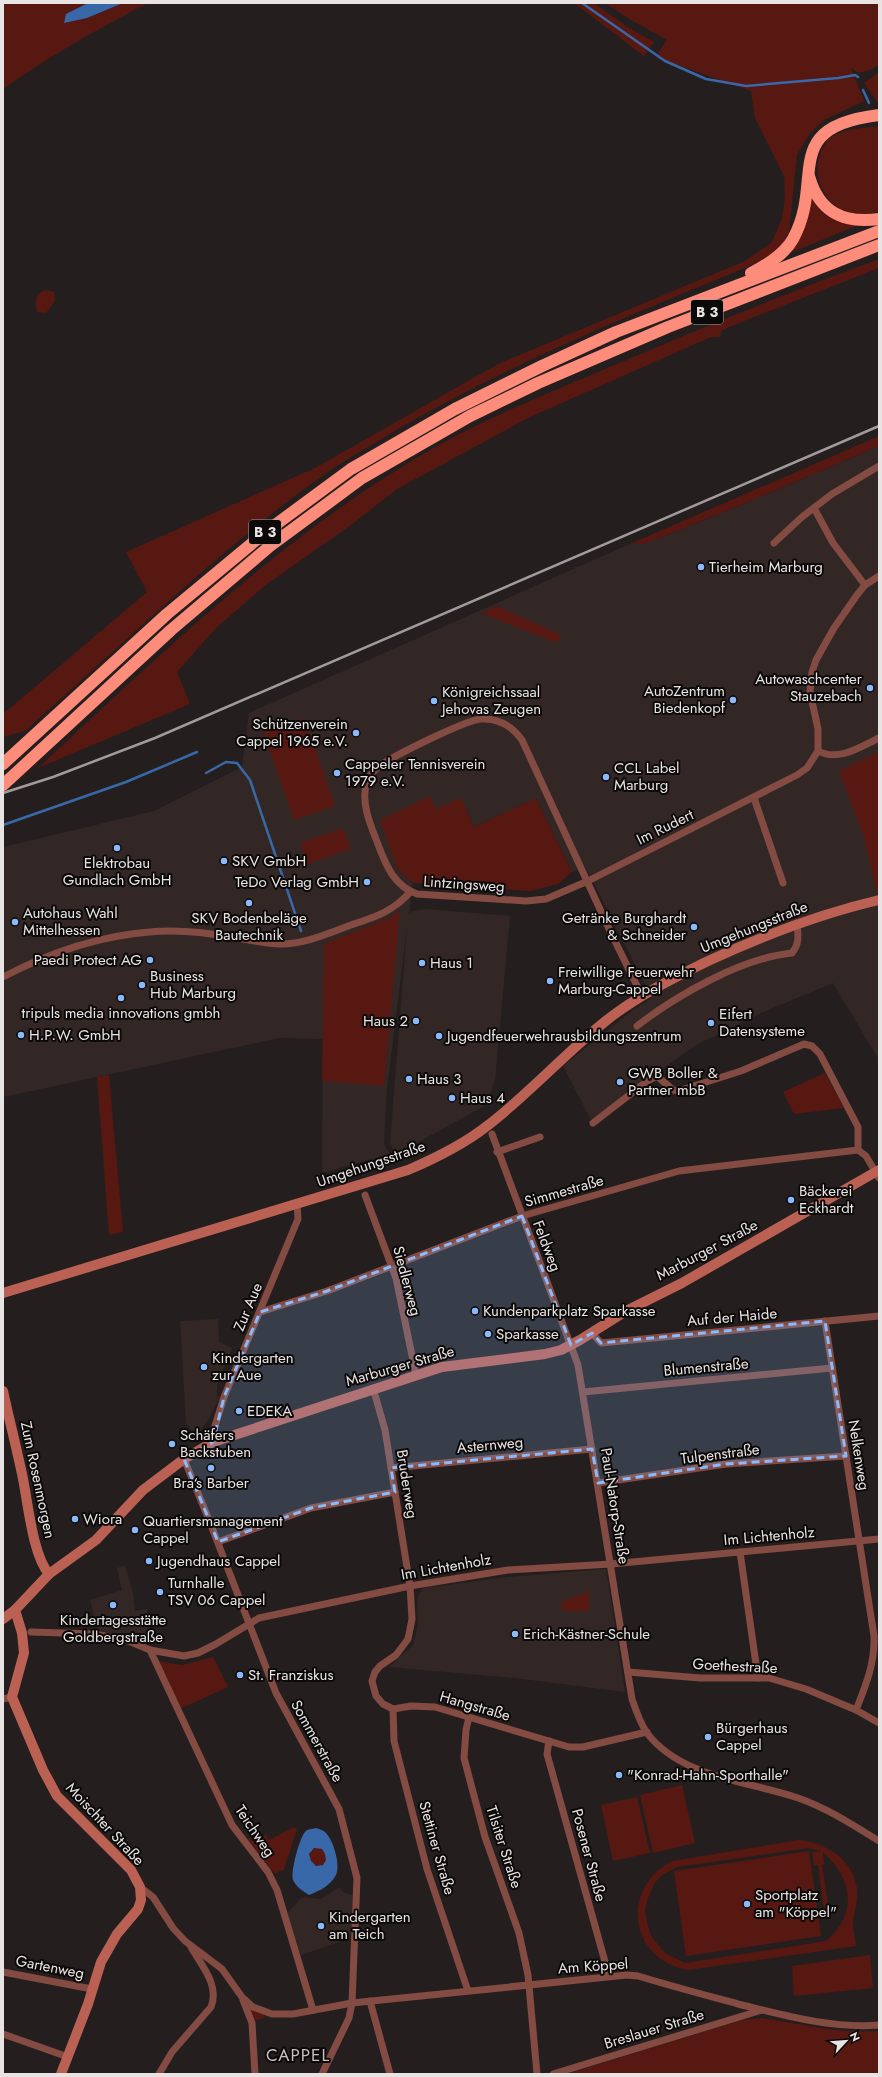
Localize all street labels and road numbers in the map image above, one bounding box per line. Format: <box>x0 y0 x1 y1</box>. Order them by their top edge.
road number: B 3 <box>691 300 723 324</box>
road number: B 3 <box>249 520 281 544</box>
street label: Im Rudert <box>633 804 698 850</box>
street label: Lintzingsweg <box>423 870 505 898</box>
street label: Umgehungsstraße <box>697 895 811 959</box>
street label: Umgehungsstraße <box>314 1135 429 1193</box>
street label: Simmestraße <box>522 1169 606 1213</box>
street label: Marburger Straße <box>652 1214 762 1286</box>
street label: Feldweg <box>527 1217 567 1275</box>
street label: Siedlerweg <box>387 1244 427 1318</box>
street label: Zur Aue <box>228 1279 268 1335</box>
street label: Auf der Haide <box>686 1302 778 1332</box>
street label: Marburger Straße <box>343 1340 457 1392</box>
street label: Blumenstraße <box>663 1352 750 1382</box>
street label: Nelkenweg <box>843 1418 875 1492</box>
street label: Zum Rosenmorgen <box>15 1420 61 1540</box>
street label: Asternweg <box>456 1431 524 1459</box>
street label: Tulpenstraße <box>679 1438 761 1470</box>
street label: Paul-Natorp-Straße <box>595 1446 635 1566</box>
street label: Bruderweg <box>391 1448 423 1520</box>
street label: Im Lichtenholz <box>723 1521 815 1551</box>
street label: Im Lichtenholz <box>399 1548 493 1586</box>
street label: Goethestraße <box>692 1653 778 1679</box>
street label: Hangstraße <box>437 1685 513 1727</box>
street label: Sommerstraße <box>285 1696 349 1786</box>
street label: Moischter Straße <box>61 1777 150 1871</box>
street label: Stettiner Straße <box>413 1799 461 1898</box>
street label: Teichweg <box>230 1801 280 1861</box>
street label: Tilsiter Straße <box>480 1803 528 1891</box>
street label: Posener Straße <box>566 1806 612 1904</box>
street label: Gartenweg <box>14 1950 86 1984</box>
street label: Am Köppel <box>557 1953 629 1979</box>
street label: Breslauer Straße <box>601 2003 707 2055</box>

